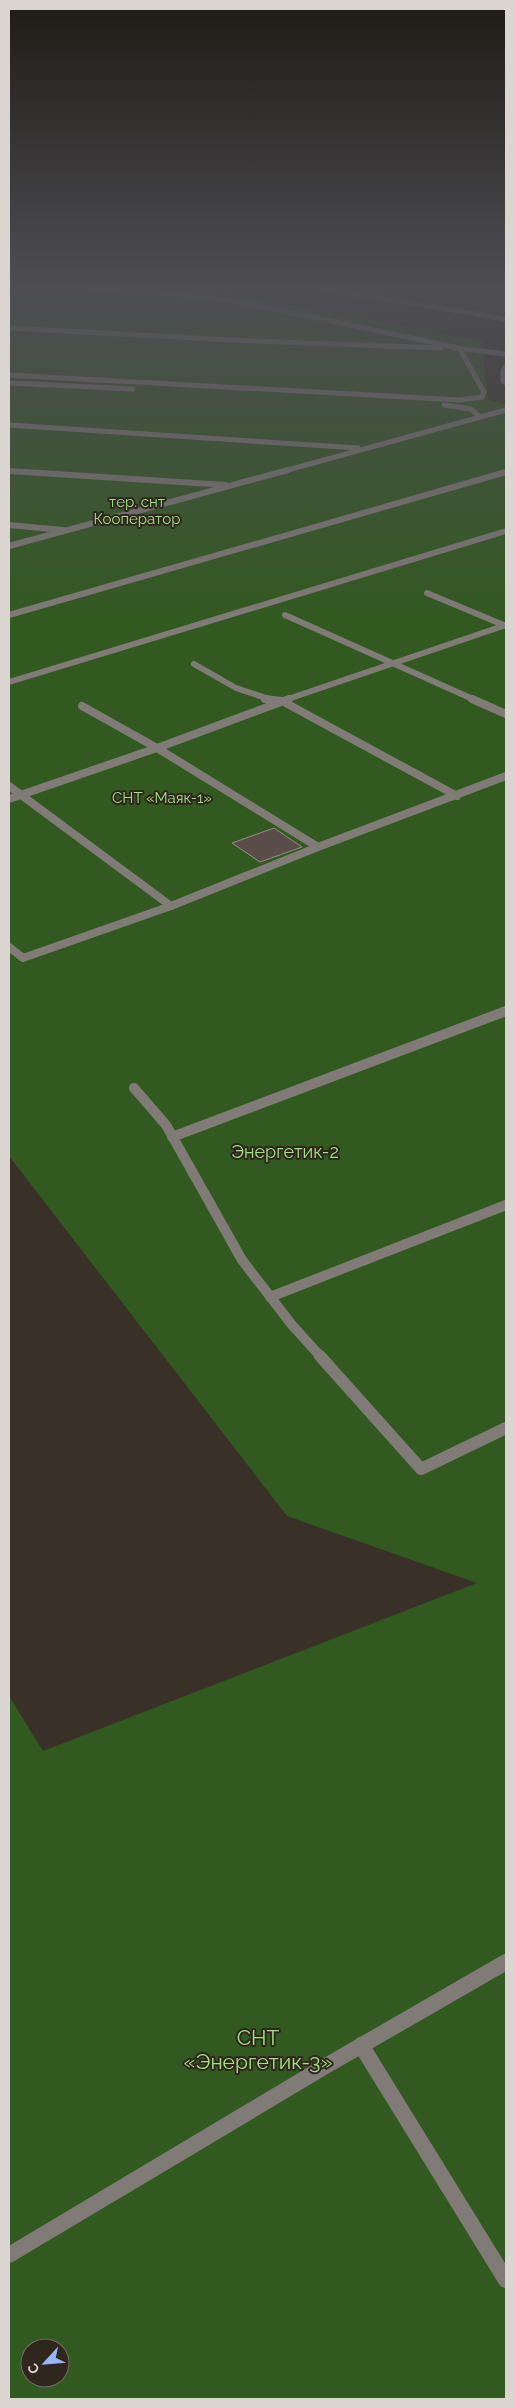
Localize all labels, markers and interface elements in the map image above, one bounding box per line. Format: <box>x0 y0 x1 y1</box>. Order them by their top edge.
park label: тер. снт Кооператор <box>94 493 180 528</box>
park label: СНТ «Маяк-1» <box>112 789 212 807</box>
park label: Энергетик-2 <box>231 1141 339 1162</box>
park label: СНТ «Энергетик-3» <box>183 2025 333 2074</box>
north arrow <box>20 2338 70 2388</box>
text: С <box>24 2361 43 2377</box>

